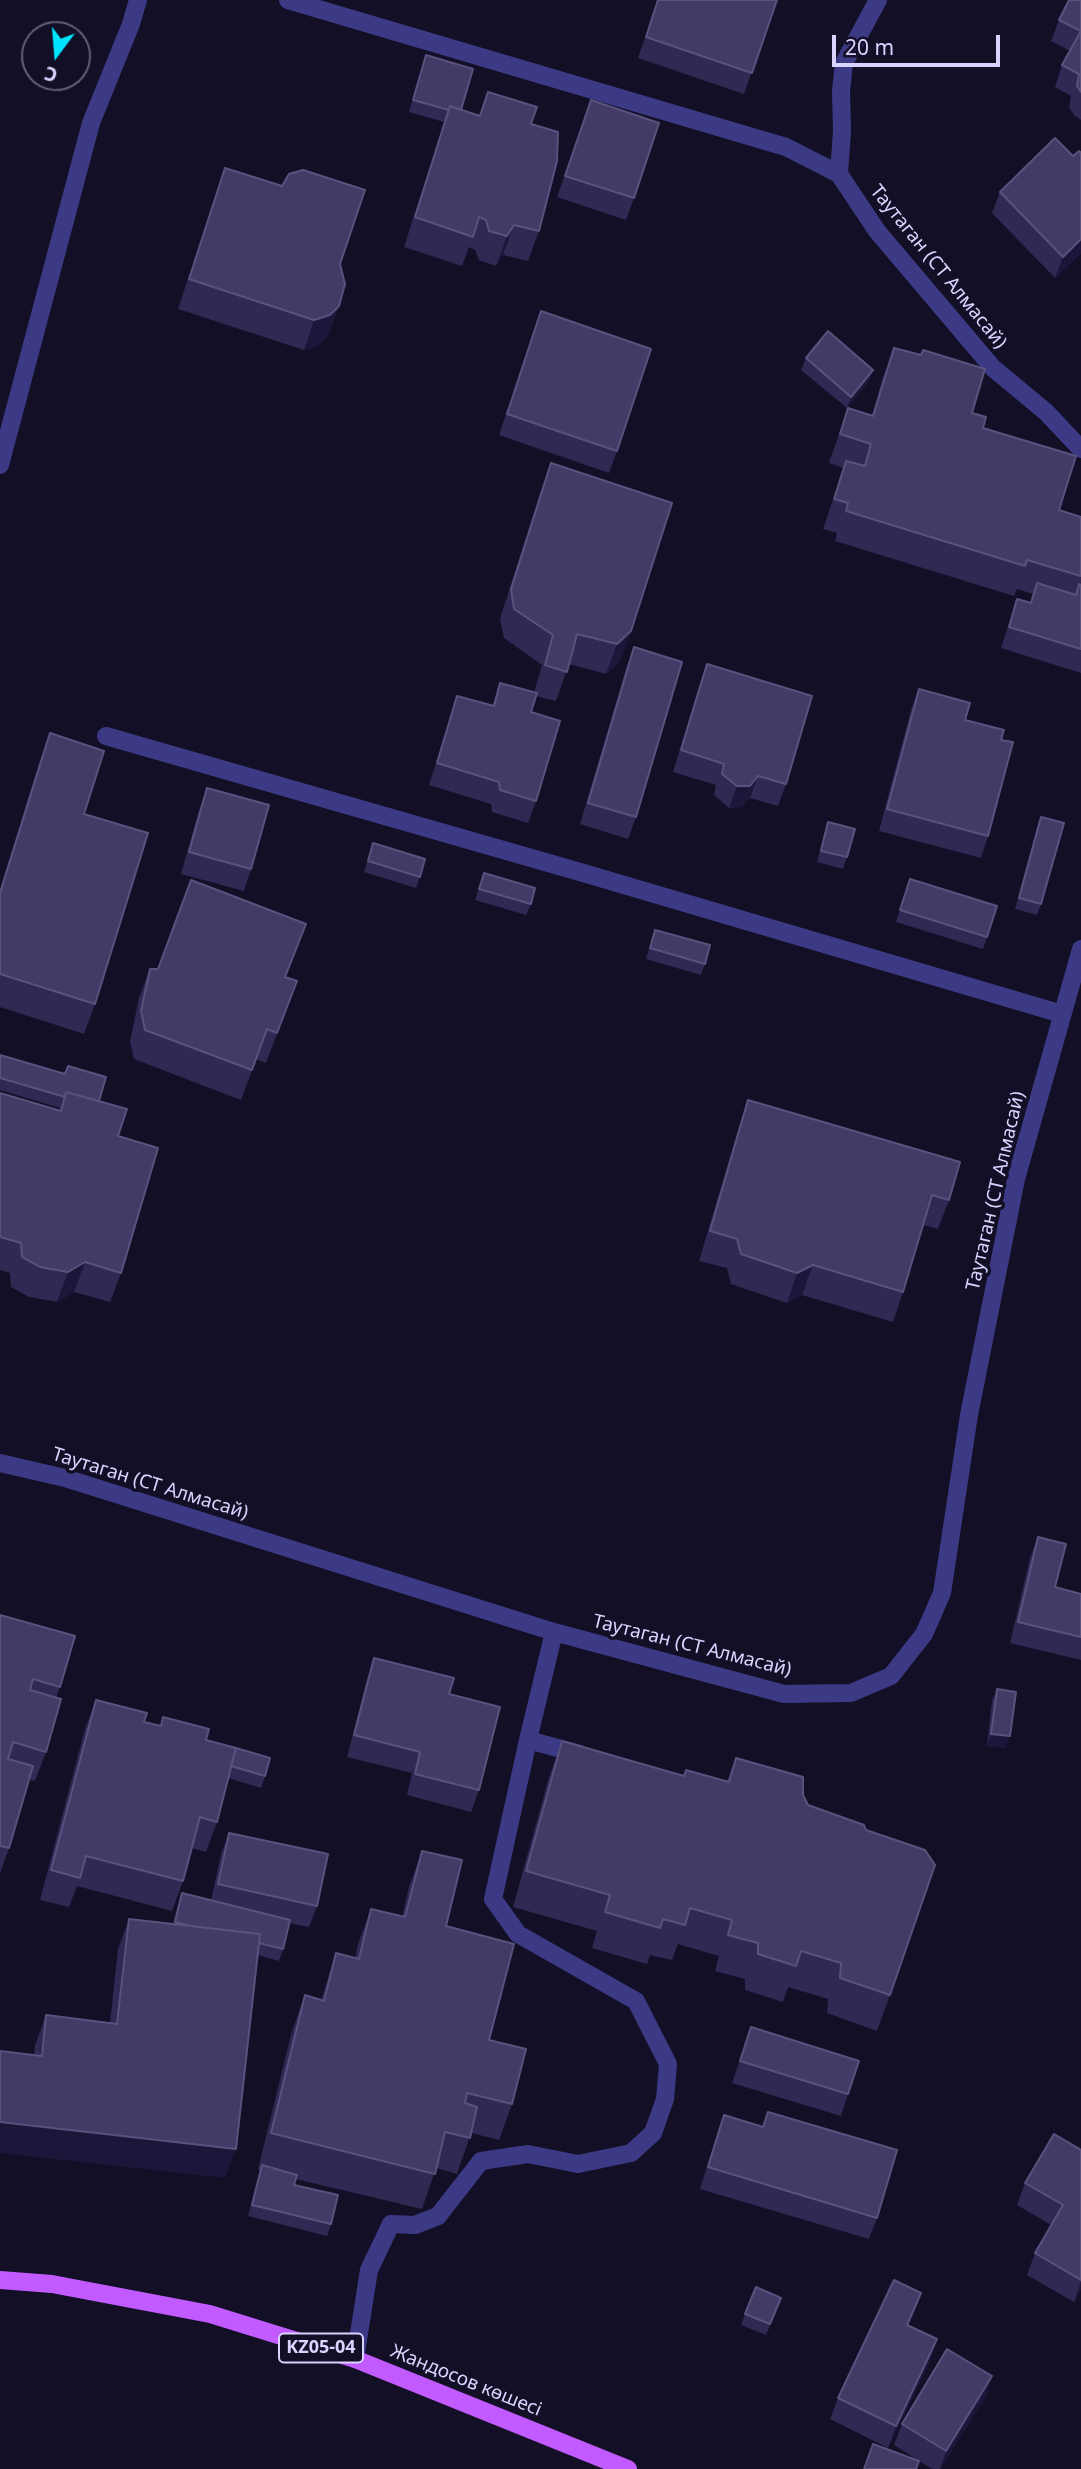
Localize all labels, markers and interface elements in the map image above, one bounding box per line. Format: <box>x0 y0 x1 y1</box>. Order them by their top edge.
north arrow <box>21 21 91 91</box>
scale bar <box>836 21 1004 65</box>
text: 20 m <box>845 33 894 61</box>
text: С <box>41 60 60 88</box>
street label: Таутаган (СТ Алмасай) <box>865 181 1011 353</box>
street label: Таутаган (СТ Алмасай) <box>962 1089 1030 1293</box>
street label: Таутаган (СТ Алмасай) <box>49 1443 251 1525</box>
street label: Таутаган (СТ Алмасай) <box>590 1610 794 1682</box>
road number: KZ05-04 <box>279 2334 363 2362</box>
street label: Жандосов көшесі <box>387 2340 545 2422</box>

